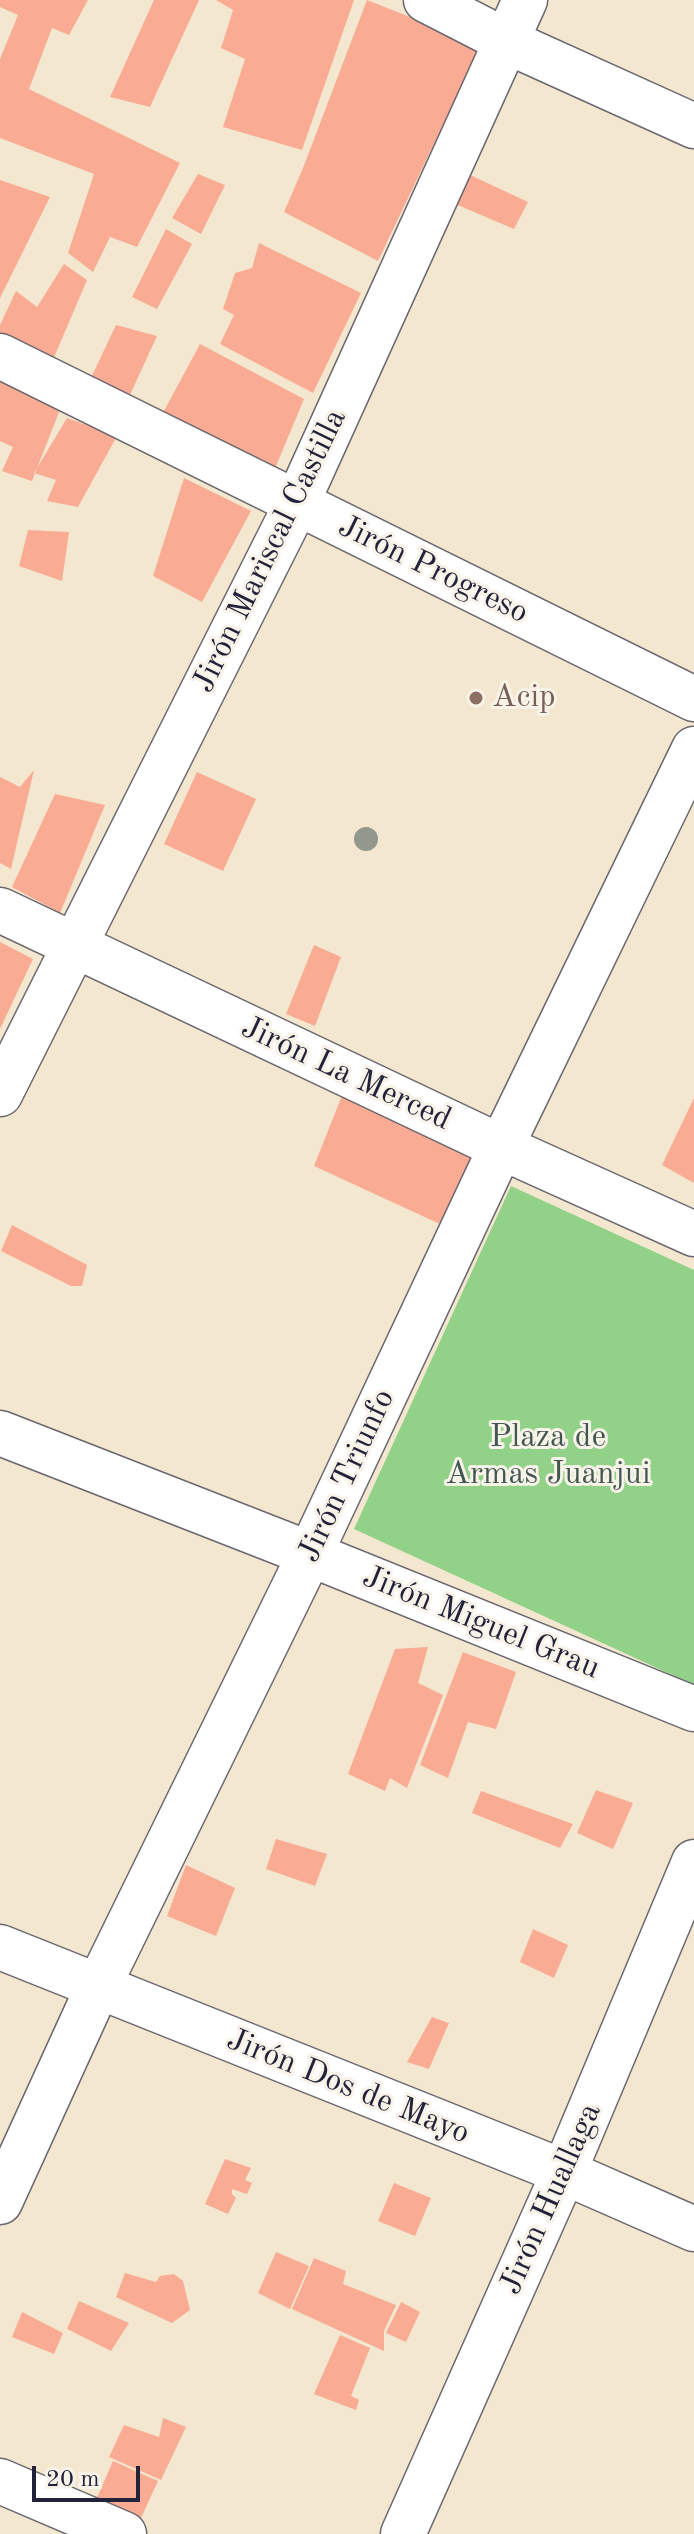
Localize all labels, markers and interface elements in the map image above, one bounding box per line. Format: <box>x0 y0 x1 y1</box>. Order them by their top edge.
street label: Jirón Mariscal Castilla <box>185 403 355 699</box>
street label: Jirón Progreso <box>332 507 534 633</box>
place label: Acip <box>492 679 556 717</box>
marker: Acip <box>467 689 485 707</box>
street label: Jirón La Merced <box>235 1009 457 1139</box>
street label: Jirón Triunfo <box>290 1383 404 1569</box>
park label: Plaza de Armas Juanjui <box>445 1419 651 1494</box>
street label: Jirón Miguel Grau <box>357 1558 605 1688</box>
street label: Jirón Dos de Mayo <box>221 2021 475 2153</box>
street label: Jirón Huallaga <box>492 2097 610 2301</box>
scale bar <box>36 2450 144 2500</box>
text: 20 m <box>46 2468 100 2492</box>

